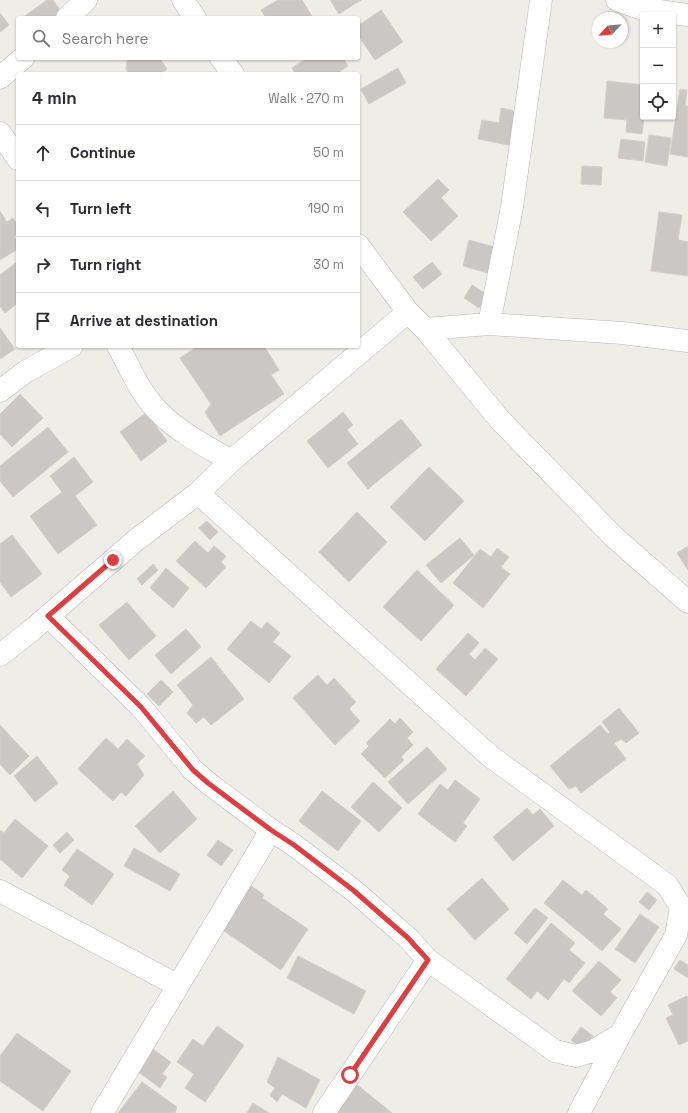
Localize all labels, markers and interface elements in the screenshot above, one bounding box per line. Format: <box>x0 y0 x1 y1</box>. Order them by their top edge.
north arrow <box>592 12 628 48</box>
map controls <box>640 12 676 120</box>
button: + <box>640 12 676 48</box>
search box <box>16 16 360 60</box>
icon: search <box>30 27 52 49</box>
text: Search here <box>62 29 148 48</box>
button: − <box>640 48 676 84</box>
button: locate <box>640 84 676 120</box>
text: 4 min <box>32 87 77 109</box>
text: Walk · 270 m <box>268 90 344 107</box>
icon: ahead <box>32 142 54 164</box>
text: Continue <box>70 143 136 162</box>
text: 50 m <box>313 144 344 161</box>
icon: left <box>32 198 54 220</box>
text: Turn left <box>70 199 132 218</box>
text: 190 m <box>308 200 344 217</box>
icon: right <box>32 254 54 276</box>
text: Turn right <box>70 255 141 274</box>
text: 30 m <box>313 256 344 273</box>
icon: arrive <box>32 310 54 332</box>
text: Arrive at destination <box>70 311 218 330</box>
route end <box>104 551 122 569</box>
route start <box>341 1066 359 1084</box>

